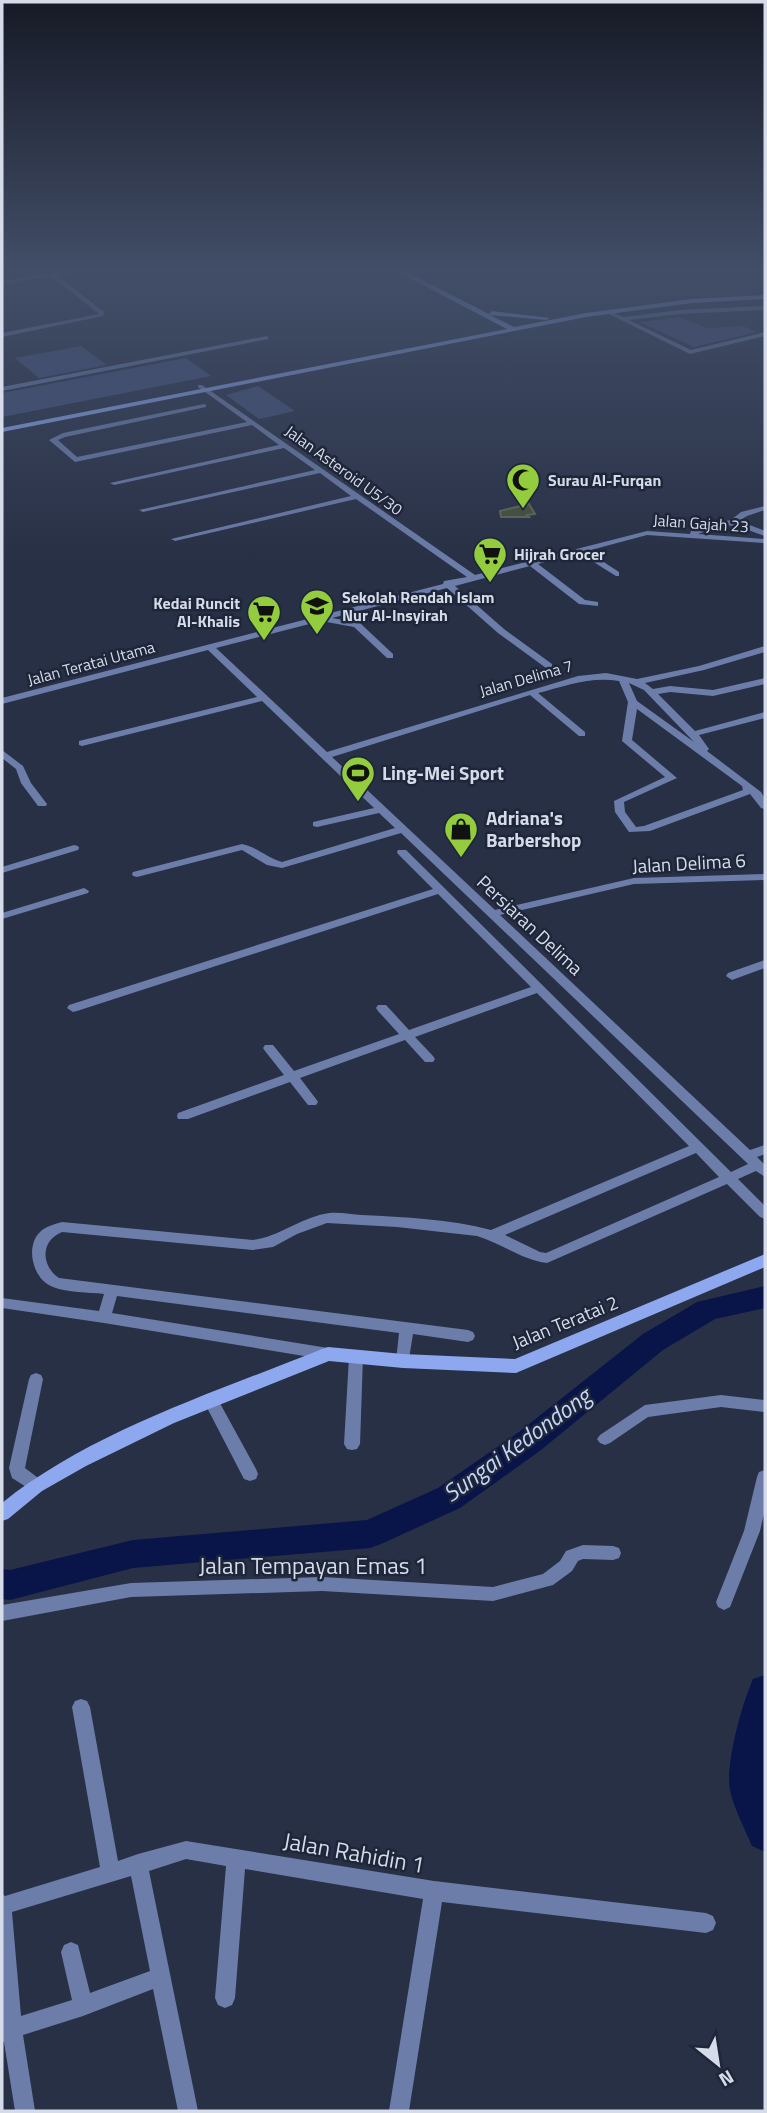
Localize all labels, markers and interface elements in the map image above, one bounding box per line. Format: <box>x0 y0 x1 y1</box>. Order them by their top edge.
street label: Jalan Asteroid U5/30 <box>280 419 408 521</box>
mosque icon: Surau Al-Furqan <box>504 461 542 510</box>
place label: Surau Al-Furqan <box>548 468 661 492</box>
street label: Jalan Gajah 23 <box>652 508 750 538</box>
supermarket icon: Hijrah Grocer <box>471 535 509 584</box>
place label: Hijrah Grocer <box>514 542 605 566</box>
place label: Sekolah Rendah Islam Nur Al-Insyirah <box>342 585 495 627</box>
school or university icon: Sekolah Rendah Islam Nur Al-Insyirah <box>298 587 336 636</box>
place label: Kedai Runcit Al-Khalis <box>153 591 240 633</box>
supermarket icon: Kedai Runcit Al-Khalis <box>245 593 283 642</box>
street label: Jalan Teratai Utama <box>25 634 157 692</box>
street label: Jalan Delima 7 <box>477 653 575 703</box>
sports icon: Ling-Mei Sport <box>339 754 377 803</box>
place label: Ling-Mei Sport <box>382 758 504 787</box>
place label: Adriana's Barbershop <box>486 803 581 854</box>
shop icon: Adriana's Barbershop <box>442 810 480 859</box>
street label: Jalan Delima 6 <box>631 845 747 880</box>
street label: Persiaran Delima <box>471 868 590 982</box>
street label: Jalan Teratai 2 <box>507 1287 622 1356</box>
water label: Sungai Kedondong <box>435 1376 600 1510</box>
street label: Jalan Tempayan Emas 1 <box>199 1548 427 1583</box>
street label: Jalan Rahidin 1 <box>281 1823 428 1882</box>
north arrow <box>683 2029 753 2099</box>
text: N <box>714 2063 740 2095</box>

